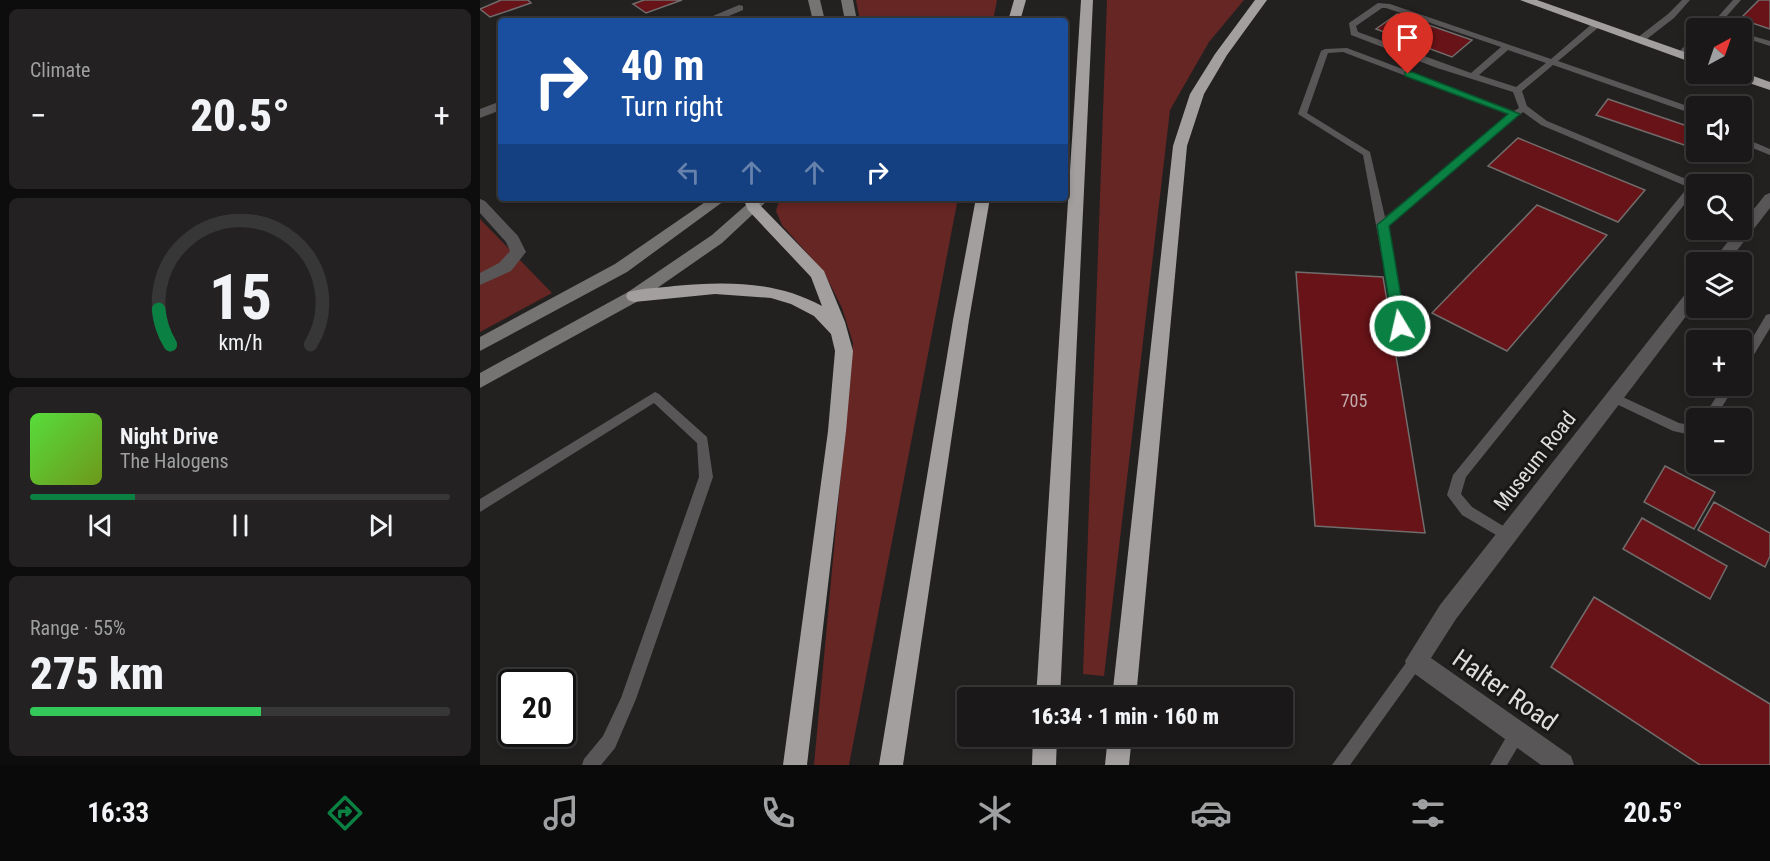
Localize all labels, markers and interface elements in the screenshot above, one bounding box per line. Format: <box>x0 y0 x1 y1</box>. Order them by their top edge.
pin <box>1382 12 1433 74</box>
north arrow <box>1686 18 1752 84</box>
map controls <box>1686 18 1752 474</box>
icon: arrive <box>1391 21 1424 54</box>
text: 40 m <box>621 41 704 90</box>
icon: right <box>522 42 600 120</box>
text: Climate <box>30 58 90 82</box>
text: 20.5° <box>190 89 290 142</box>
text: Turn right <box>621 91 723 123</box>
text: − <box>30 96 47 135</box>
text: + <box>434 96 450 135</box>
button: sound <box>1686 96 1752 162</box>
icon: left <box>672 156 705 189</box>
icon: ahead <box>735 156 768 189</box>
icon: ahead <box>798 156 831 189</box>
icon: right <box>861 156 894 189</box>
button: search <box>1686 174 1752 240</box>
button: layers <box>1686 252 1752 318</box>
text: 15 <box>208 261 272 334</box>
position arrow <box>1368 294 1432 358</box>
text: km/h <box>218 330 262 355</box>
button: + <box>1686 330 1752 396</box>
house number: 705 <box>1341 390 1367 411</box>
street label: Museum Road <box>1489 407 1581 515</box>
button: − <box>1686 408 1752 474</box>
text: Night Drive <box>120 424 218 449</box>
text: The Halogens <box>120 449 229 473</box>
icon: previous <box>84 509 117 542</box>
icon: pause <box>224 509 257 542</box>
icon: next <box>364 509 397 542</box>
text: Range · 55% <box>30 616 126 640</box>
street label: Halter Road <box>1447 643 1563 737</box>
text: 275 km <box>30 647 164 700</box>
speed limit sign: 20 <box>498 669 576 747</box>
text: 16:34 · 1 min · 160 m <box>1031 704 1219 729</box>
icon: directions <box>324 792 366 834</box>
icon: music <box>540 792 582 834</box>
icon: phone <box>757 792 799 834</box>
icon: climate <box>974 792 1016 834</box>
icon: car <box>1190 792 1232 834</box>
icon: filters <box>1407 792 1449 834</box>
text: 16:33 <box>87 797 149 829</box>
text: 20.5° <box>1623 797 1683 829</box>

